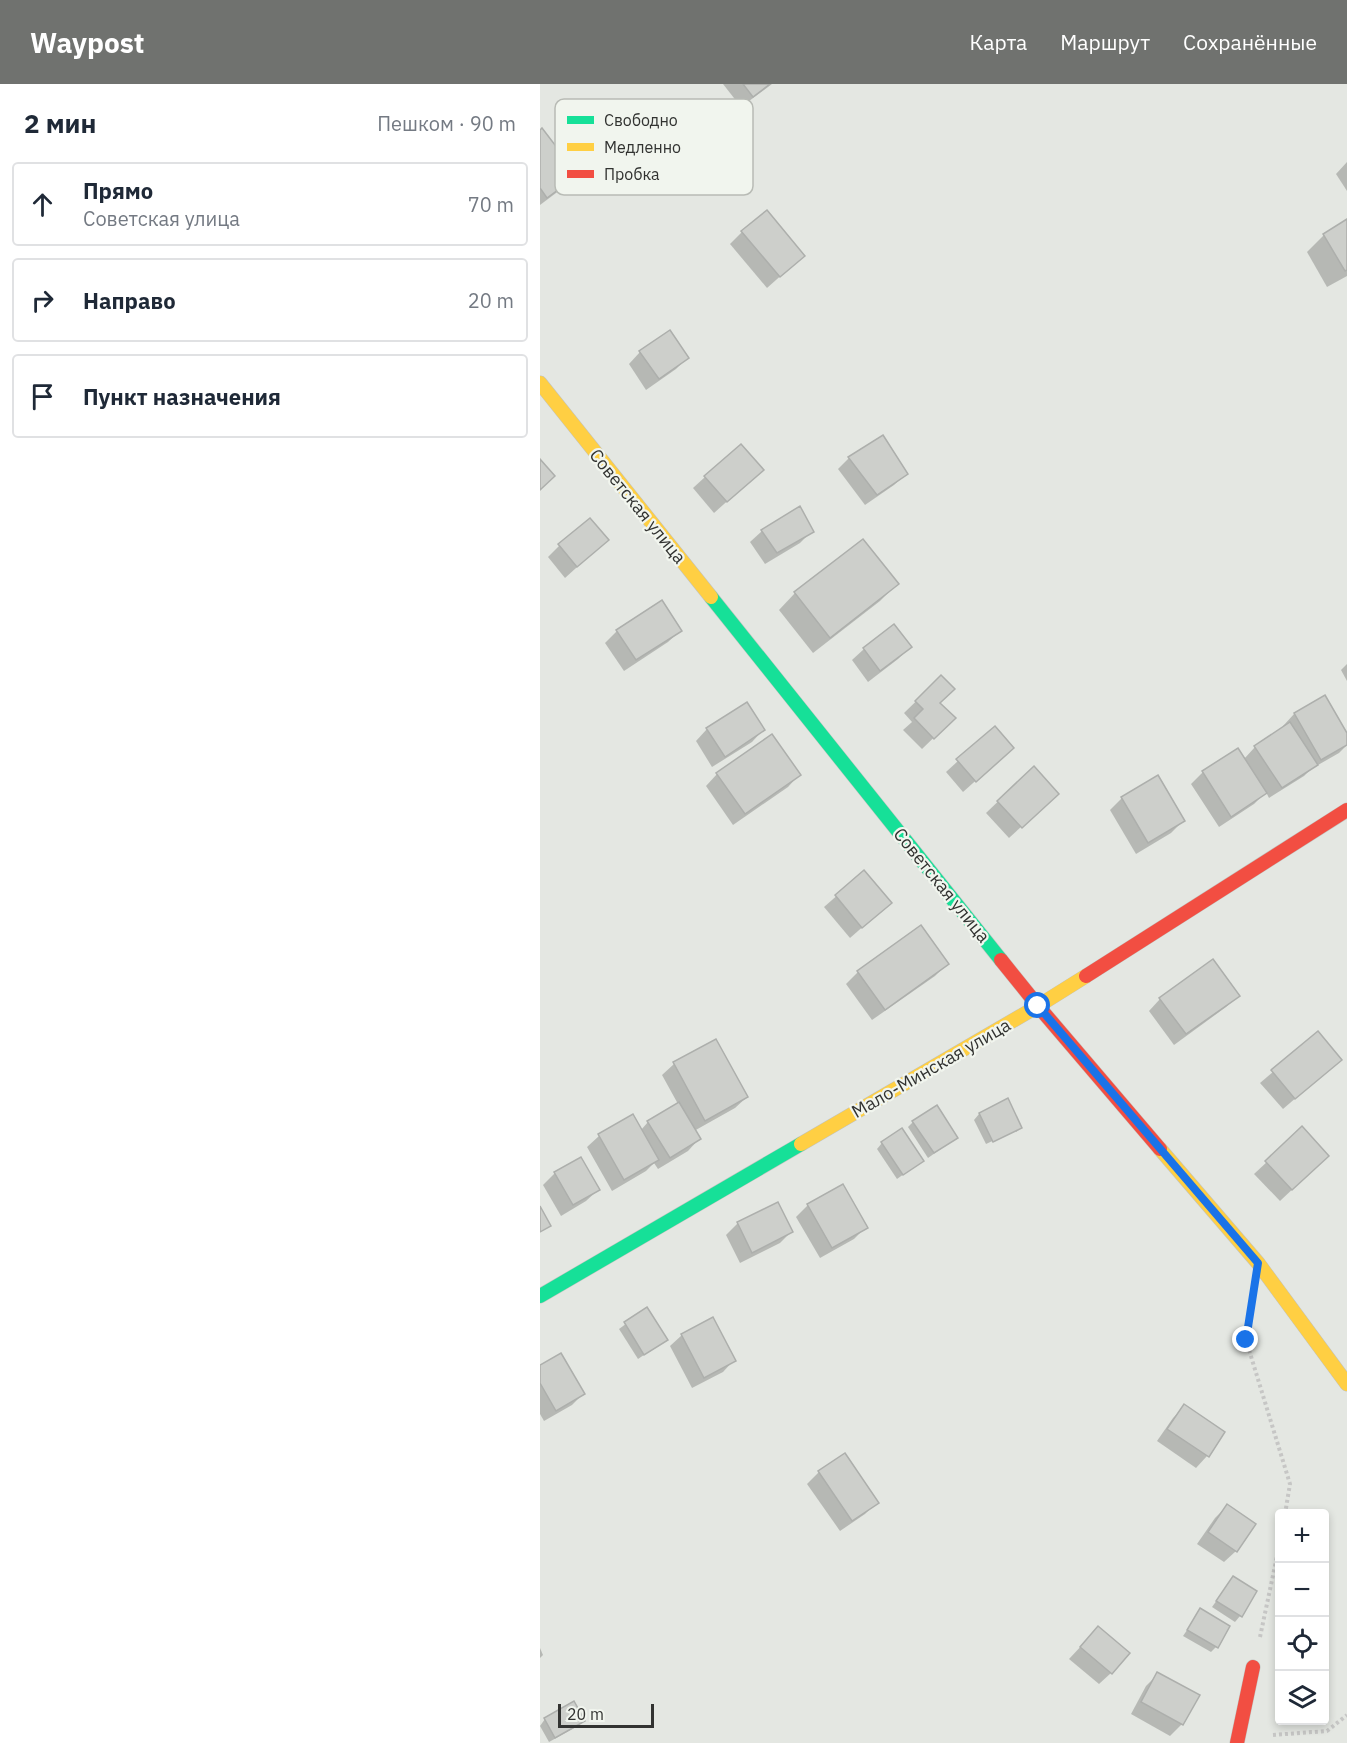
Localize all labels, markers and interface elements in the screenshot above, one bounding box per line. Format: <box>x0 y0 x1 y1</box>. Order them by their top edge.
text: Waypost <box>30 24 144 61</box>
text: Карта <box>969 28 1027 56</box>
text: Маршрут <box>1060 28 1150 56</box>
text: Сохранённые <box>1183 28 1317 56</box>
legend <box>555 99 753 195</box>
text: 2 мин <box>24 106 96 140</box>
text: Пешком · 90 m <box>377 110 516 137</box>
text: Свободно <box>604 110 678 130</box>
text: Медленно <box>604 137 681 157</box>
text: Пробка <box>604 164 660 184</box>
text: Прямо <box>83 176 153 205</box>
icon: ahead <box>26 188 59 221</box>
text: 70 m <box>468 191 514 218</box>
text: Советская улица <box>83 205 240 232</box>
icon: right <box>26 284 59 317</box>
text: Направо <box>83 286 176 315</box>
text: 20 m <box>468 287 514 314</box>
icon: arrive <box>26 380 59 413</box>
text: Пункт назначения <box>83 382 281 411</box>
street label: Советская улица <box>585 444 692 568</box>
street label: Советская улица <box>889 823 996 947</box>
route start <box>1024 992 1050 1018</box>
street label: Мало-Минская улица <box>847 1013 1015 1123</box>
route end <box>1232 1326 1258 1352</box>
map controls <box>1275 1509 1329 1725</box>
button: + <box>1275 1509 1329 1563</box>
button: − <box>1275 1563 1329 1617</box>
button: locate <box>1275 1617 1329 1671</box>
button: layers <box>1275 1671 1329 1725</box>
scale bar <box>558 1701 654 1728</box>
text: 20 m <box>567 1704 604 1724</box>

